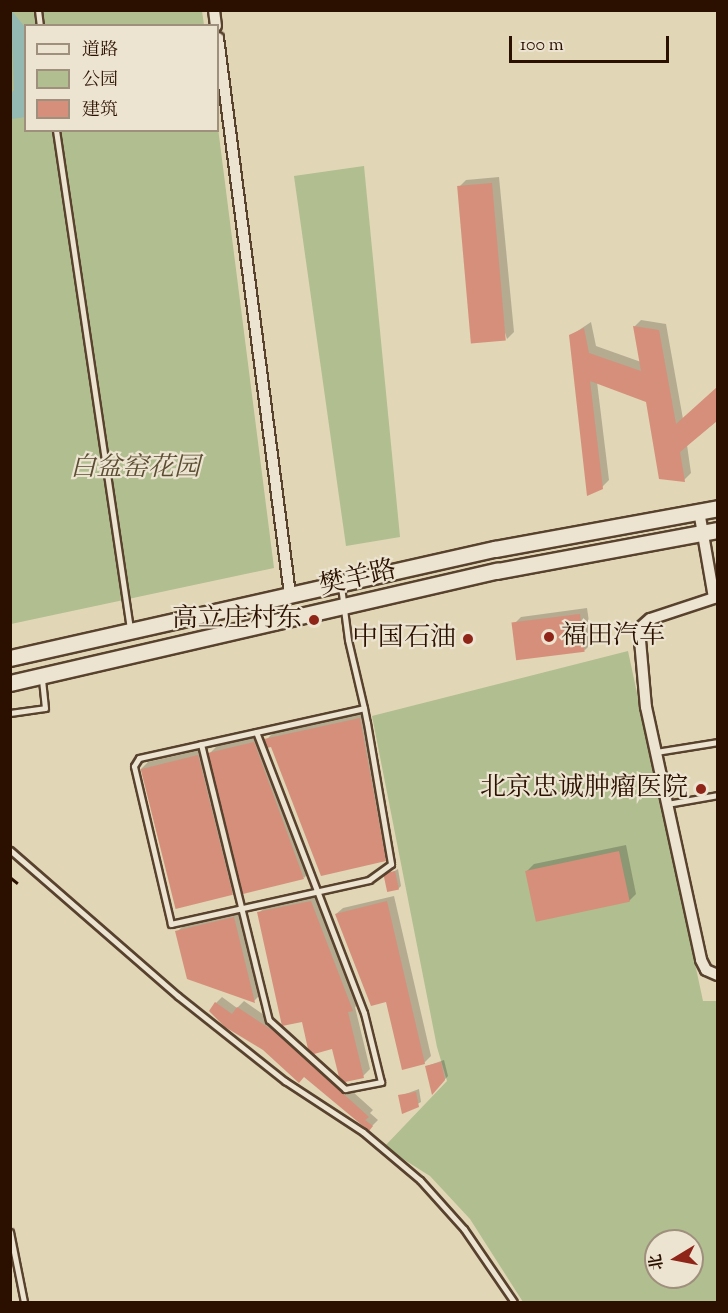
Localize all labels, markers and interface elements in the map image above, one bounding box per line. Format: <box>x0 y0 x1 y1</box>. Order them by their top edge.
legend <box>24 24 219 132</box>
scale bar <box>512 24 672 62</box>
text: 100 m <box>520 33 564 59</box>
text: 道路 <box>82 38 118 64</box>
text: 公园 <box>82 68 118 94</box>
text: 建筑 <box>82 98 118 124</box>
park label: 白盆窑花园 <box>70 453 200 485</box>
street label: 樊羊路 <box>316 555 400 603</box>
place label: 高立庄村东 <box>172 604 302 636</box>
marker: 高立庄村东 <box>307 613 321 627</box>
place label: 福田汽车 <box>561 621 665 653</box>
place label: 中国石油 <box>352 623 456 655</box>
marker: 福田汽车 <box>542 630 556 644</box>
marker: 中国石油 <box>461 632 475 646</box>
place label: 北京忠诚肿瘤医院 <box>480 773 688 805</box>
marker: 北京忠诚肿瘤医院 <box>692 780 710 798</box>
north arrow <box>644 1229 704 1289</box>
text: 北 <box>645 1252 670 1272</box>

